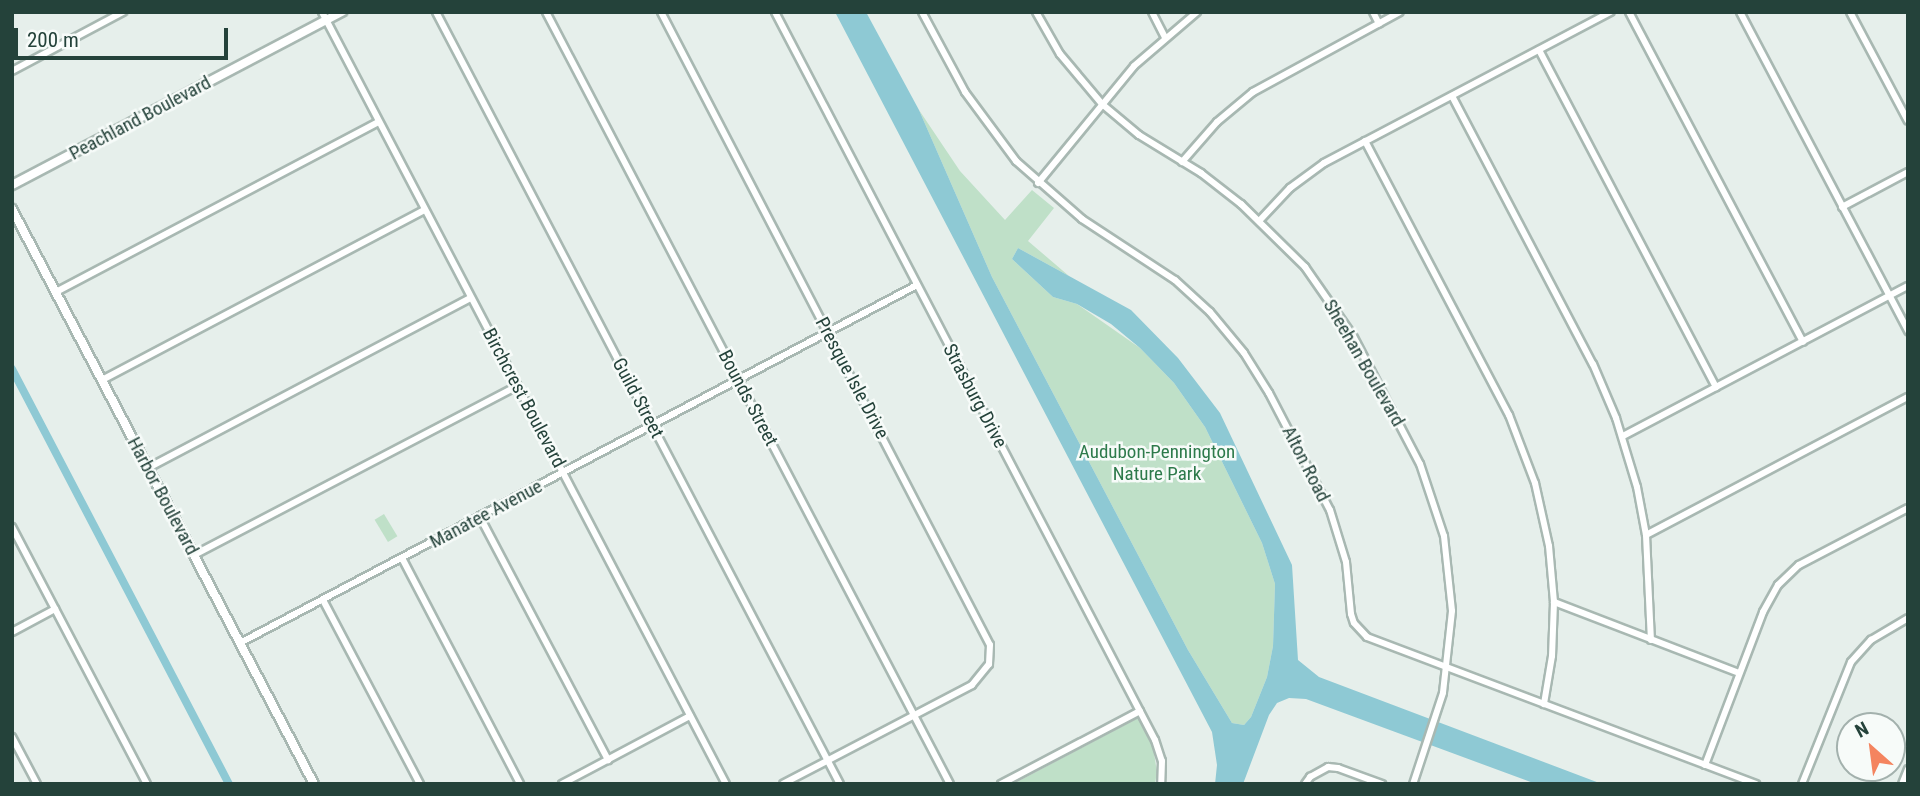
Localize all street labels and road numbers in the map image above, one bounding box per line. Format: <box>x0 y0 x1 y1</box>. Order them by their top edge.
street label: Peachland Boulevard <box>65 71 215 165</box>
street label: Sheehan Boulevard <box>1318 295 1410 431</box>
street label: Presque Isle Drive <box>810 313 894 443</box>
street label: Birchcrest Boulevard <box>478 324 570 472</box>
street label: Strasburg Drive <box>938 340 1012 452</box>
street label: Bounds Street <box>713 346 783 450</box>
street label: Guild Street <box>607 354 669 442</box>
street label: Alton Road <box>1277 422 1335 506</box>
street label: Harbor Boulevard <box>122 433 204 559</box>
street label: Manatee Avenue <box>426 475 546 553</box>

